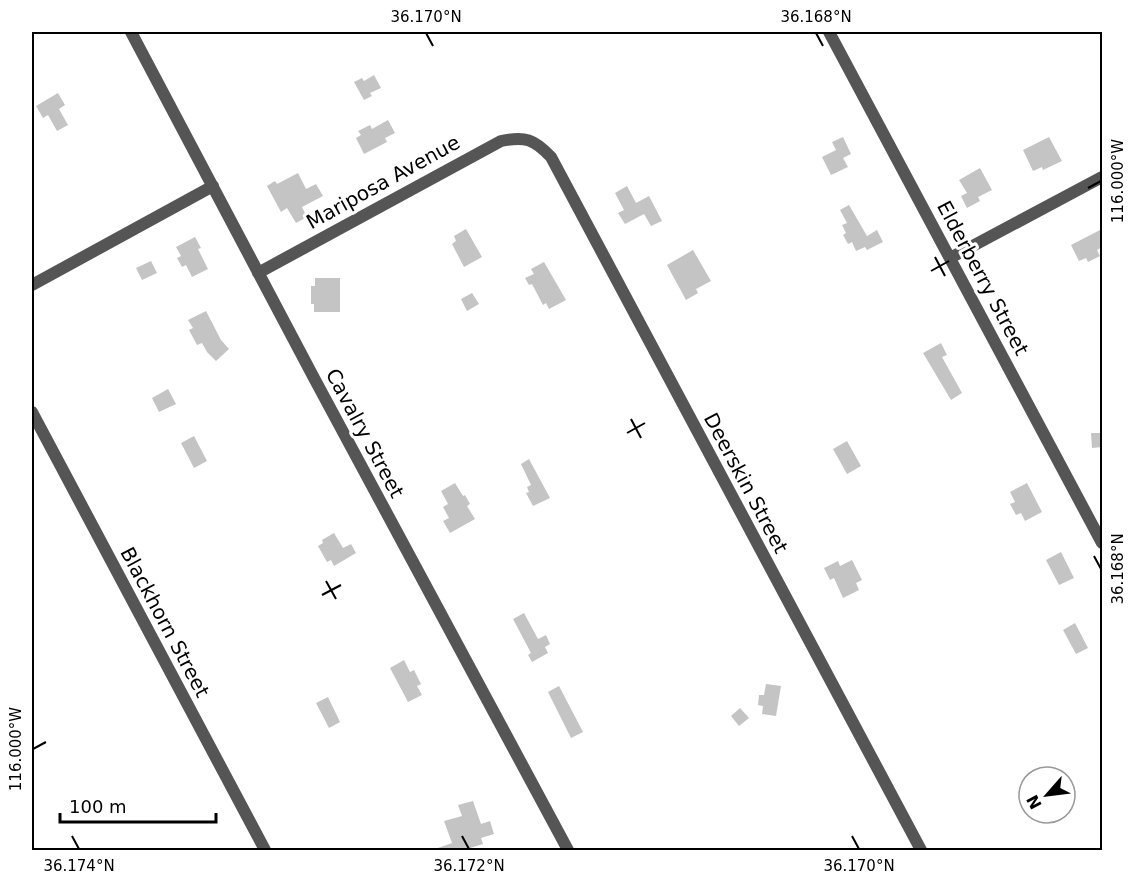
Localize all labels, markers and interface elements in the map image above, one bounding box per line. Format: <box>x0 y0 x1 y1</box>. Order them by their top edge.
text: 36.170°N <box>390 8 462 26</box>
text: 36.168°N <box>780 8 852 26</box>
street label: Mariposa Avenue <box>302 130 464 234</box>
text: 116.000°W <box>1109 139 1127 223</box>
street label: Elderberry Street <box>932 197 1034 359</box>
street label: Cavalry Street <box>321 364 409 502</box>
street label: Deerskin Street <box>699 409 793 557</box>
text: 36.168°N <box>1109 533 1127 605</box>
street label: Blackhorn Street <box>115 543 215 701</box>
text: 116.000°W <box>7 707 25 791</box>
north arrow <box>1017 765 1077 825</box>
scale bar <box>60 786 216 824</box>
text: N <box>1023 791 1046 812</box>
text: 100 m <box>69 796 127 817</box>
text: 36.174°N <box>43 857 115 875</box>
text: 36.172°N <box>433 857 505 875</box>
text: 36.170°N <box>823 857 895 875</box>

